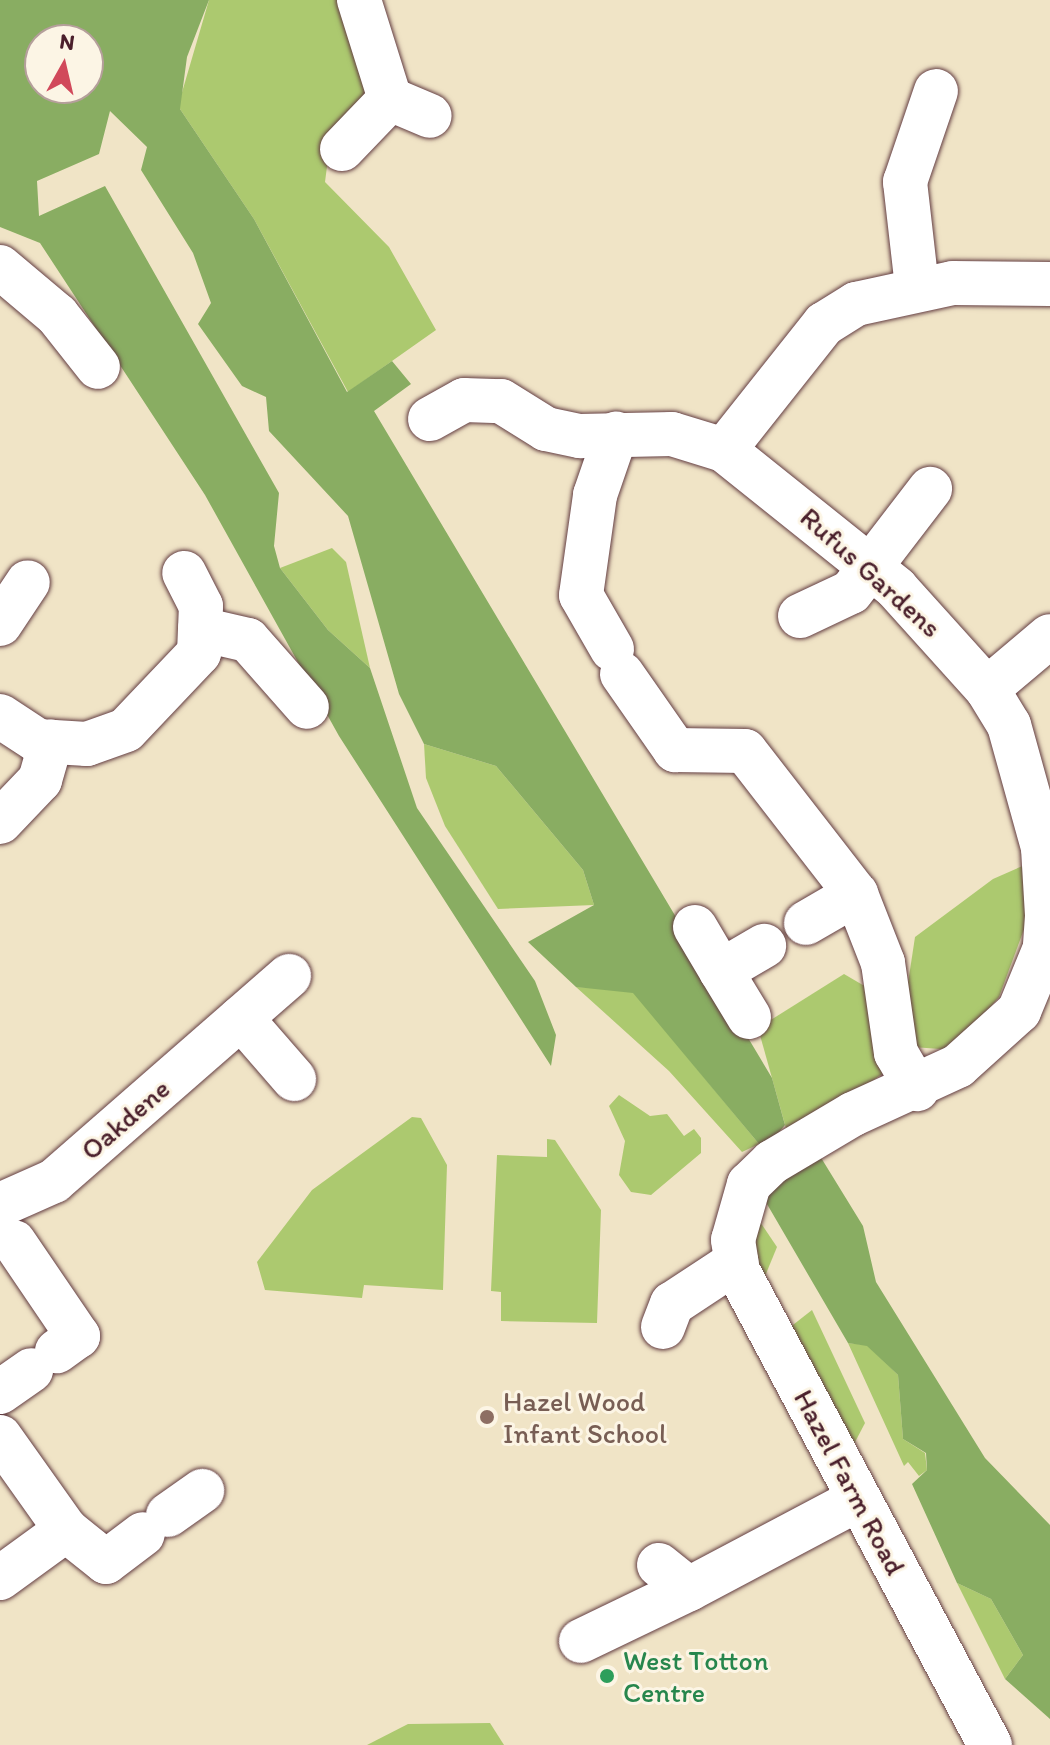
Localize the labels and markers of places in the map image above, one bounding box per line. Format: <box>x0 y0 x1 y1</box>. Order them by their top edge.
place label: Hazel Wood Infant School <box>503 1384 667 1450</box>
marker: Hazel Wood Infant School <box>478 1408 496 1426</box>
place label: West Totton Centre <box>623 1643 766 1709</box>
marker: West Totton Centre <box>598 1667 616 1685</box>

